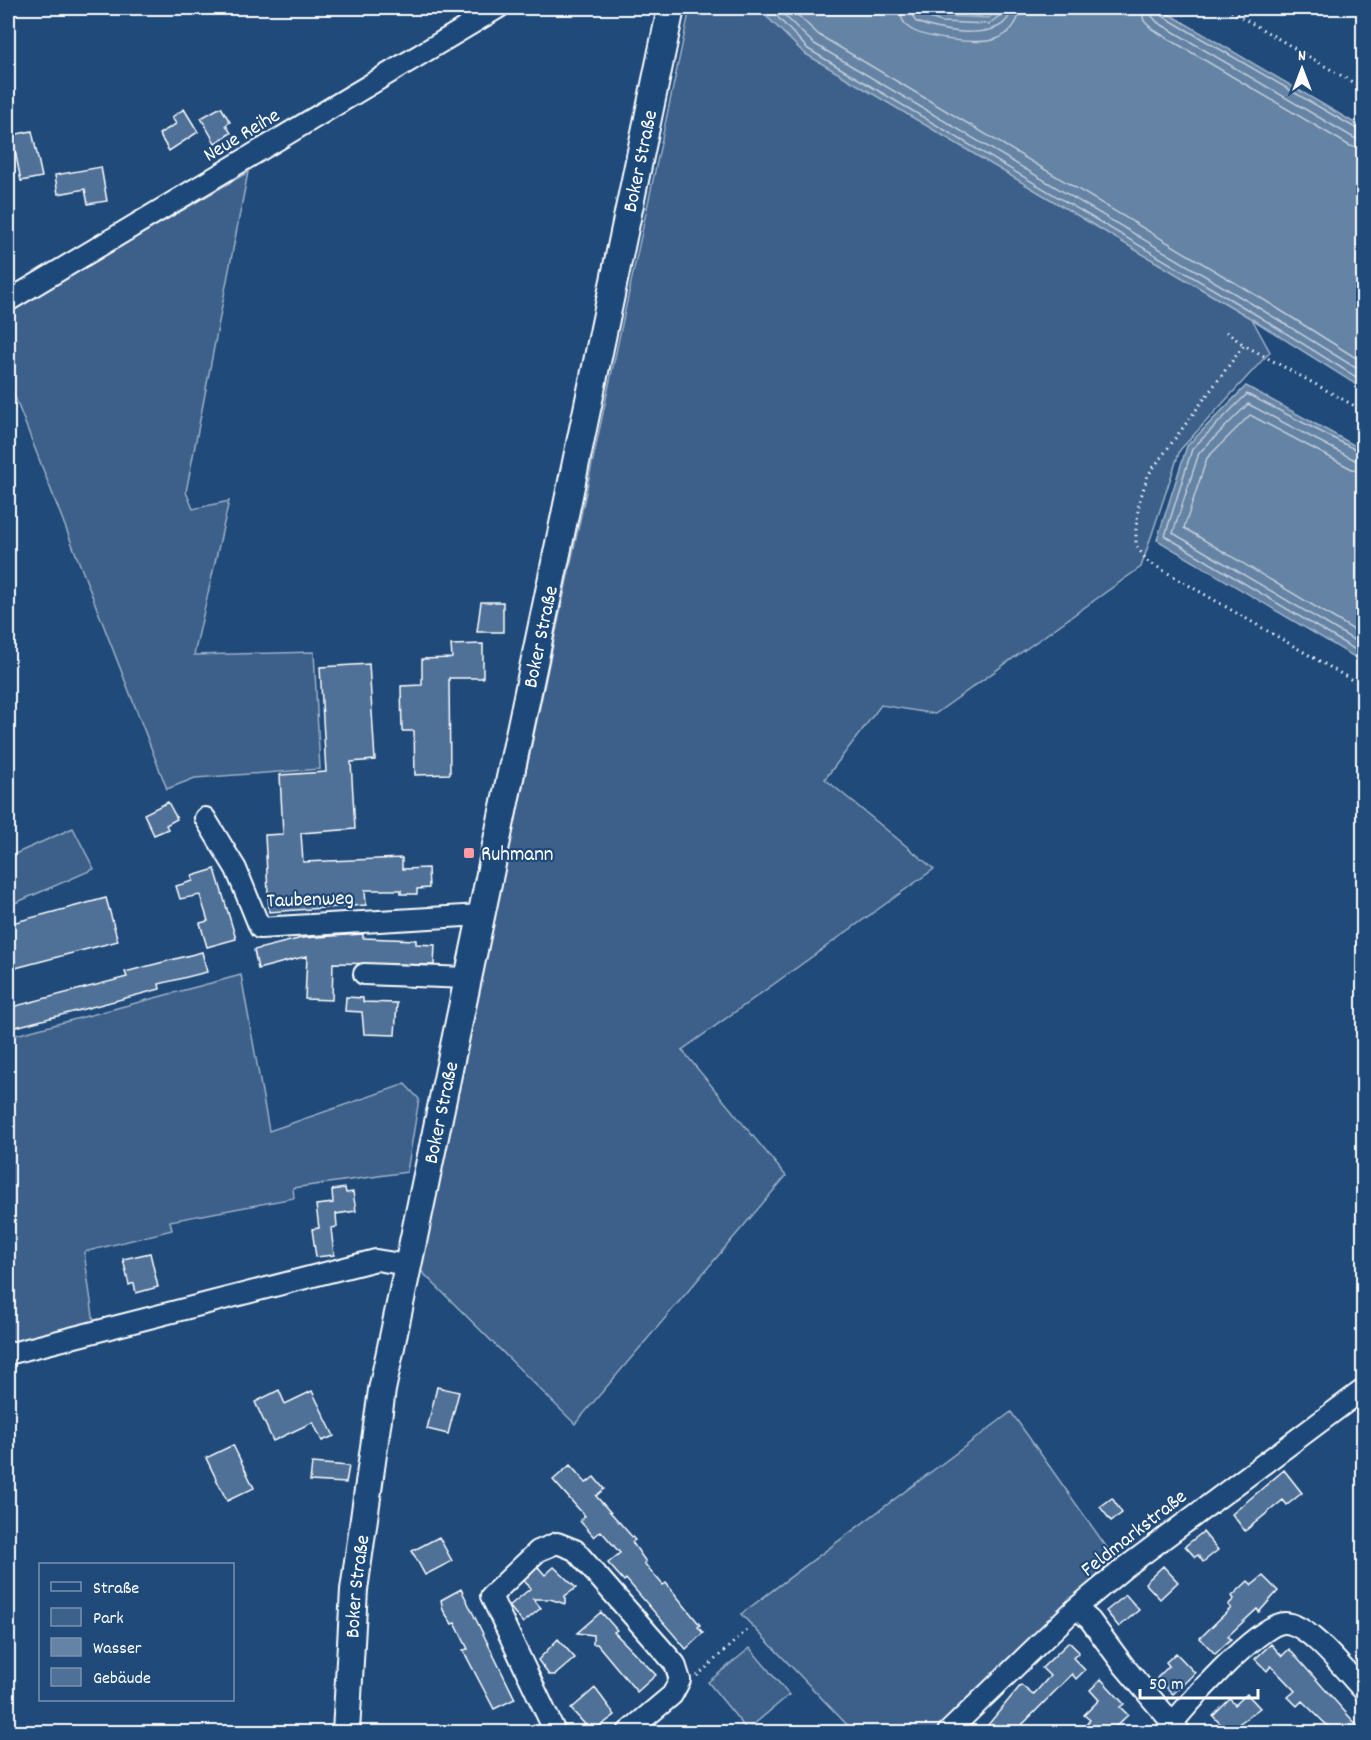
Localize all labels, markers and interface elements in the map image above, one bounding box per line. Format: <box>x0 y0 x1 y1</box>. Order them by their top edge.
north arrow <box>1272 39 1332 99</box>
text: N <box>1298 45 1306 68</box>
street label: Neue Reihe <box>198 102 287 171</box>
street label: Boker Straße <box>617 108 667 215</box>
street label: Boker Straße <box>517 583 568 691</box>
place label: Ruhmann <box>481 841 554 871</box>
marker: Ruhmann <box>462 846 476 860</box>
street label: Taubenweg <box>266 884 354 918</box>
street label: Boker Straße <box>418 1059 468 1167</box>
street label: Feldmarkstraße <box>1075 1483 1194 1585</box>
street label: Boker Straße <box>339 1533 380 1639</box>
legend <box>39 1563 234 1701</box>
text: Straße <box>93 1577 139 1602</box>
text: Park <box>93 1607 124 1632</box>
text: Wasser <box>93 1637 142 1662</box>
scale bar <box>1140 1662 1258 1700</box>
text: Gebäude <box>93 1667 151 1692</box>
text: 50 m <box>1149 1673 1184 1698</box>

